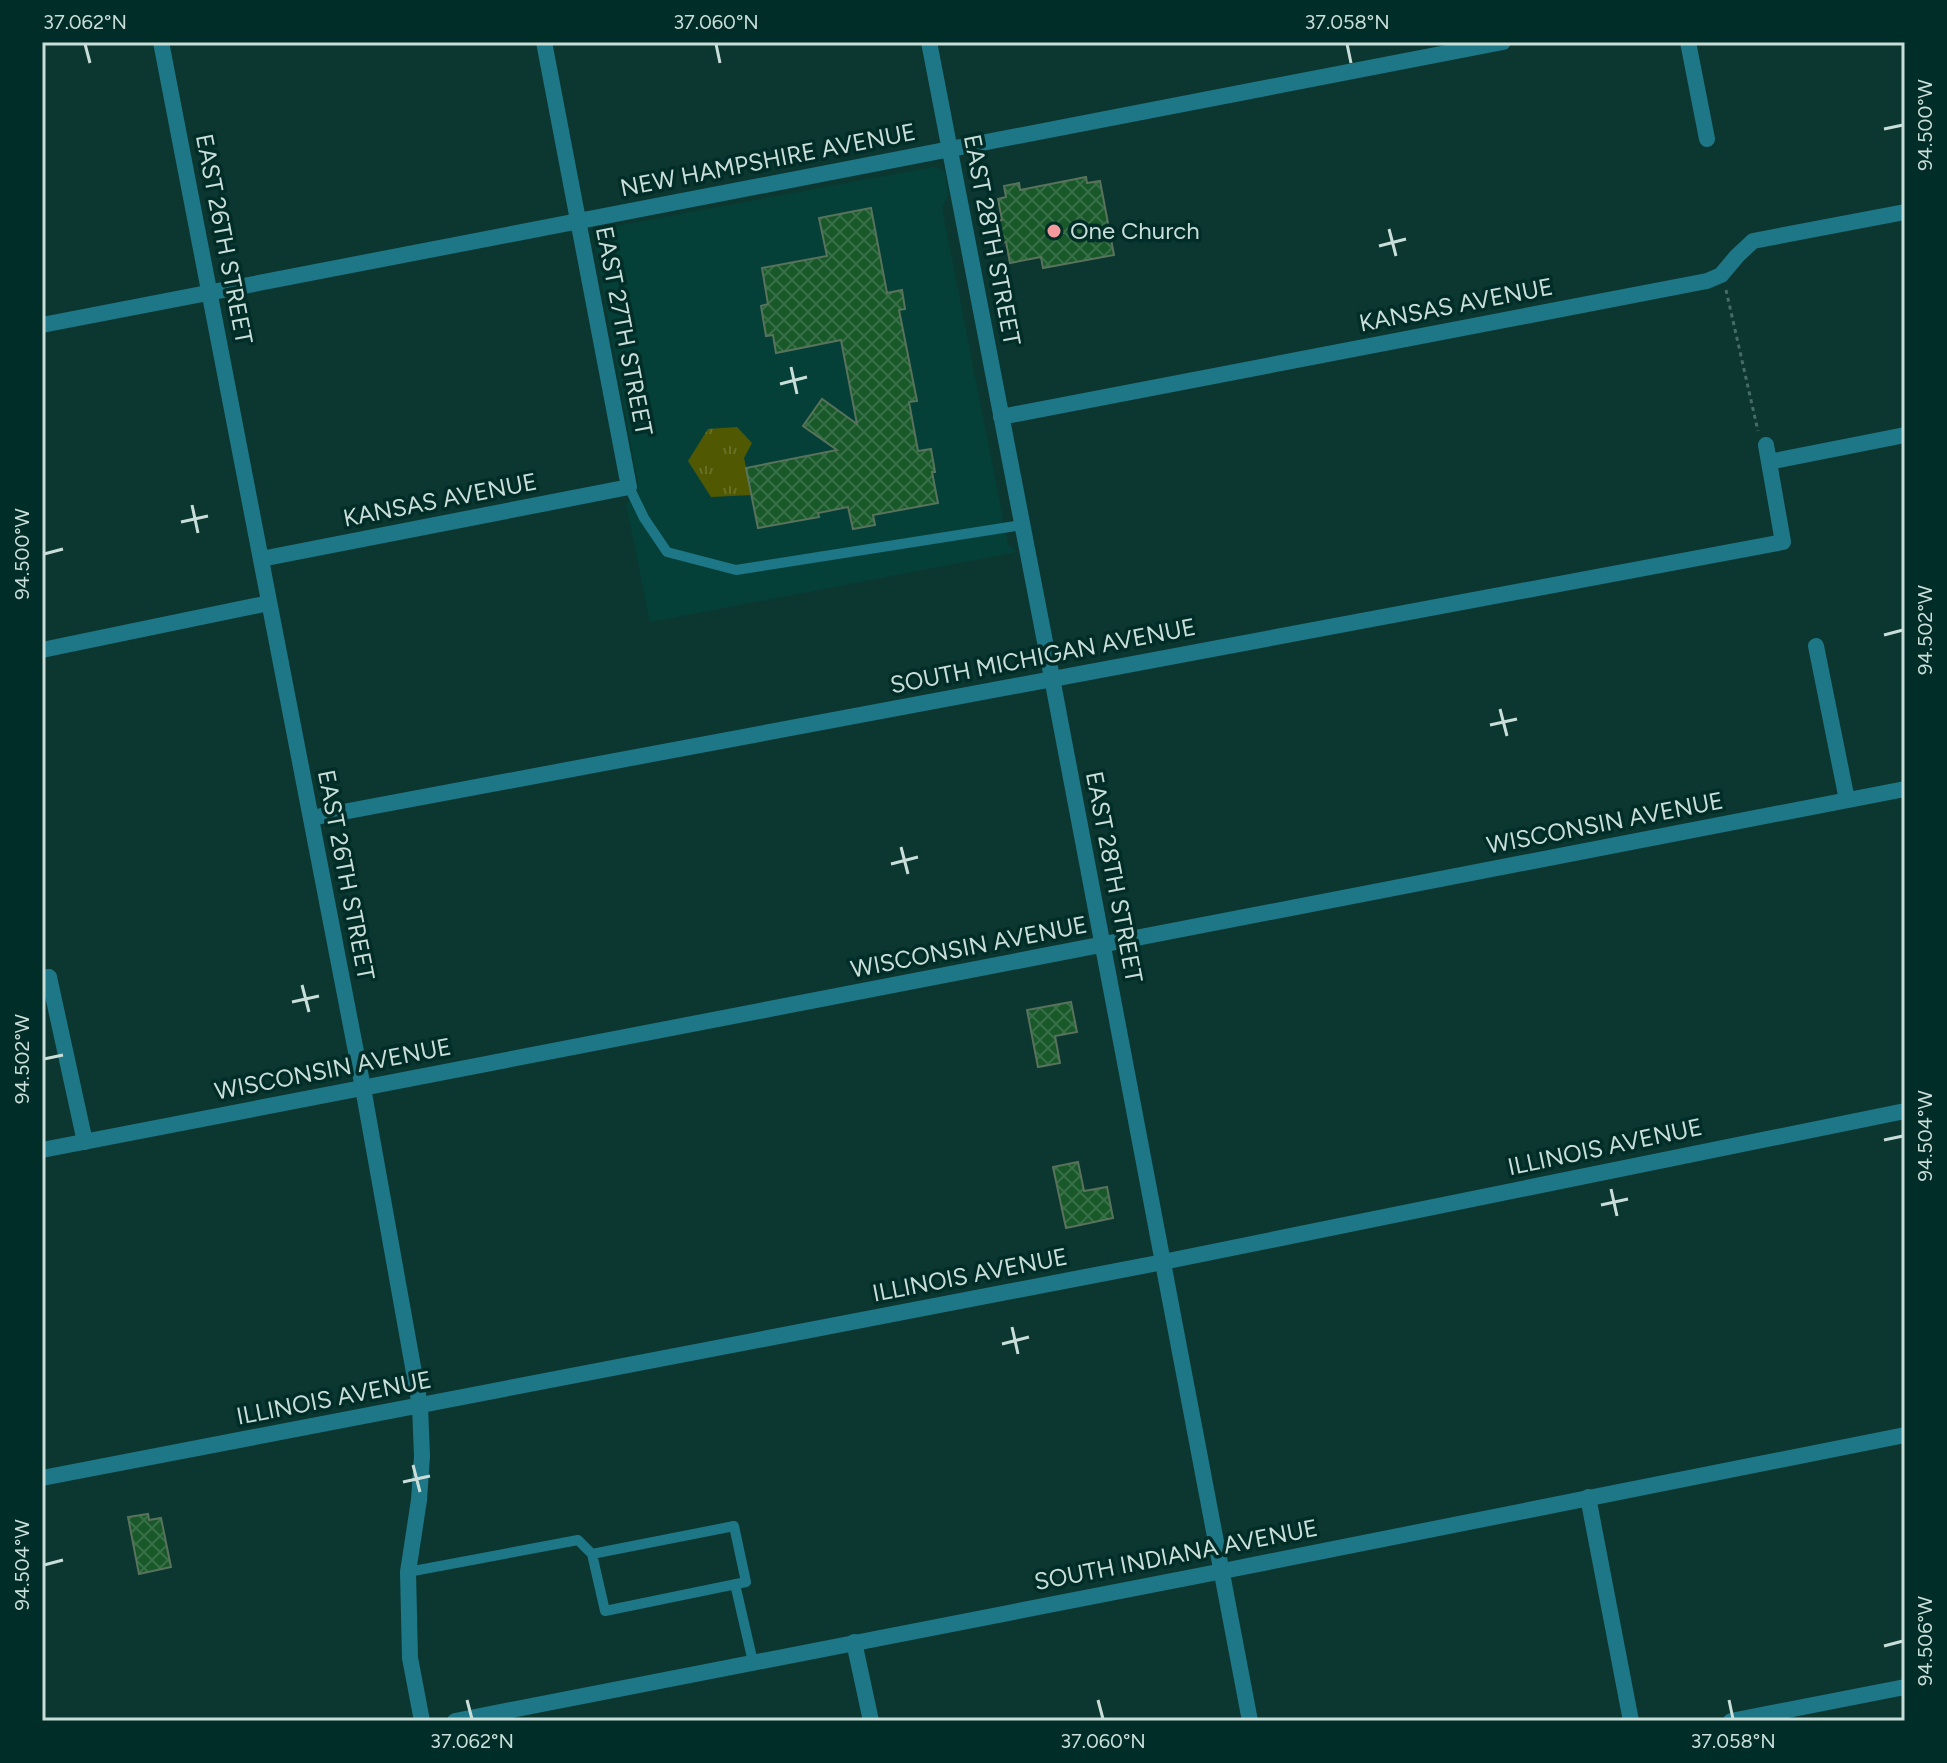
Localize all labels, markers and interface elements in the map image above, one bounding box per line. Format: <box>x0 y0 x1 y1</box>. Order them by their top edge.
text: 37.062°N <box>43 10 127 34</box>
text: 37.060°N <box>673 10 759 34</box>
text: 37.058°N <box>1304 10 1390 34</box>
text: 94.500°W <box>1913 79 1937 171</box>
street label: NEW HAMPSHIRE AVENUE <box>618 117 918 202</box>
street label: EAST 26TH STREET <box>190 131 259 346</box>
street label: EAST 28TH STREET <box>958 132 1027 348</box>
place label: One Church <box>1070 216 1200 245</box>
marker: One Church <box>1045 222 1063 240</box>
street label: EAST 27TH STREET <box>590 224 659 438</box>
street label: KANSAS AVENUE <box>1356 271 1555 338</box>
street label: KANSAS AVENUE <box>340 466 539 533</box>
text: 94.500°W <box>10 508 34 600</box>
text: 94.502°W <box>1913 585 1937 675</box>
street label: SOUTH MICHIGAN AVENUE <box>888 612 1198 699</box>
street label: EAST 26TH STREET <box>312 767 381 982</box>
street label: EAST 28TH STREET <box>1080 769 1149 985</box>
street label: WISCONSIN AVENUE <box>1484 785 1726 860</box>
street label: WISCONSIN AVENUE <box>848 909 1090 984</box>
text: 94.502°W <box>10 1014 34 1104</box>
street label: WISCONSIN AVENUE <box>212 1031 454 1106</box>
text: 94.504°W <box>1913 1090 1937 1182</box>
street label: ILLINOIS AVENUE <box>1505 1112 1705 1181</box>
street label: ILLINOIS AVENUE <box>870 1241 1070 1308</box>
street label: ILLINOIS AVENUE <box>234 1364 434 1431</box>
street label: SOUTH INDIANA AVENUE <box>1032 1513 1320 1596</box>
text: 94.504°W <box>10 1519 34 1611</box>
text: 94.506°W <box>1913 1596 1937 1686</box>
text: 37.062°N <box>430 1729 514 1753</box>
text: 37.060°N <box>1060 1729 1146 1753</box>
text: 37.058°N <box>1690 1729 1776 1753</box>

